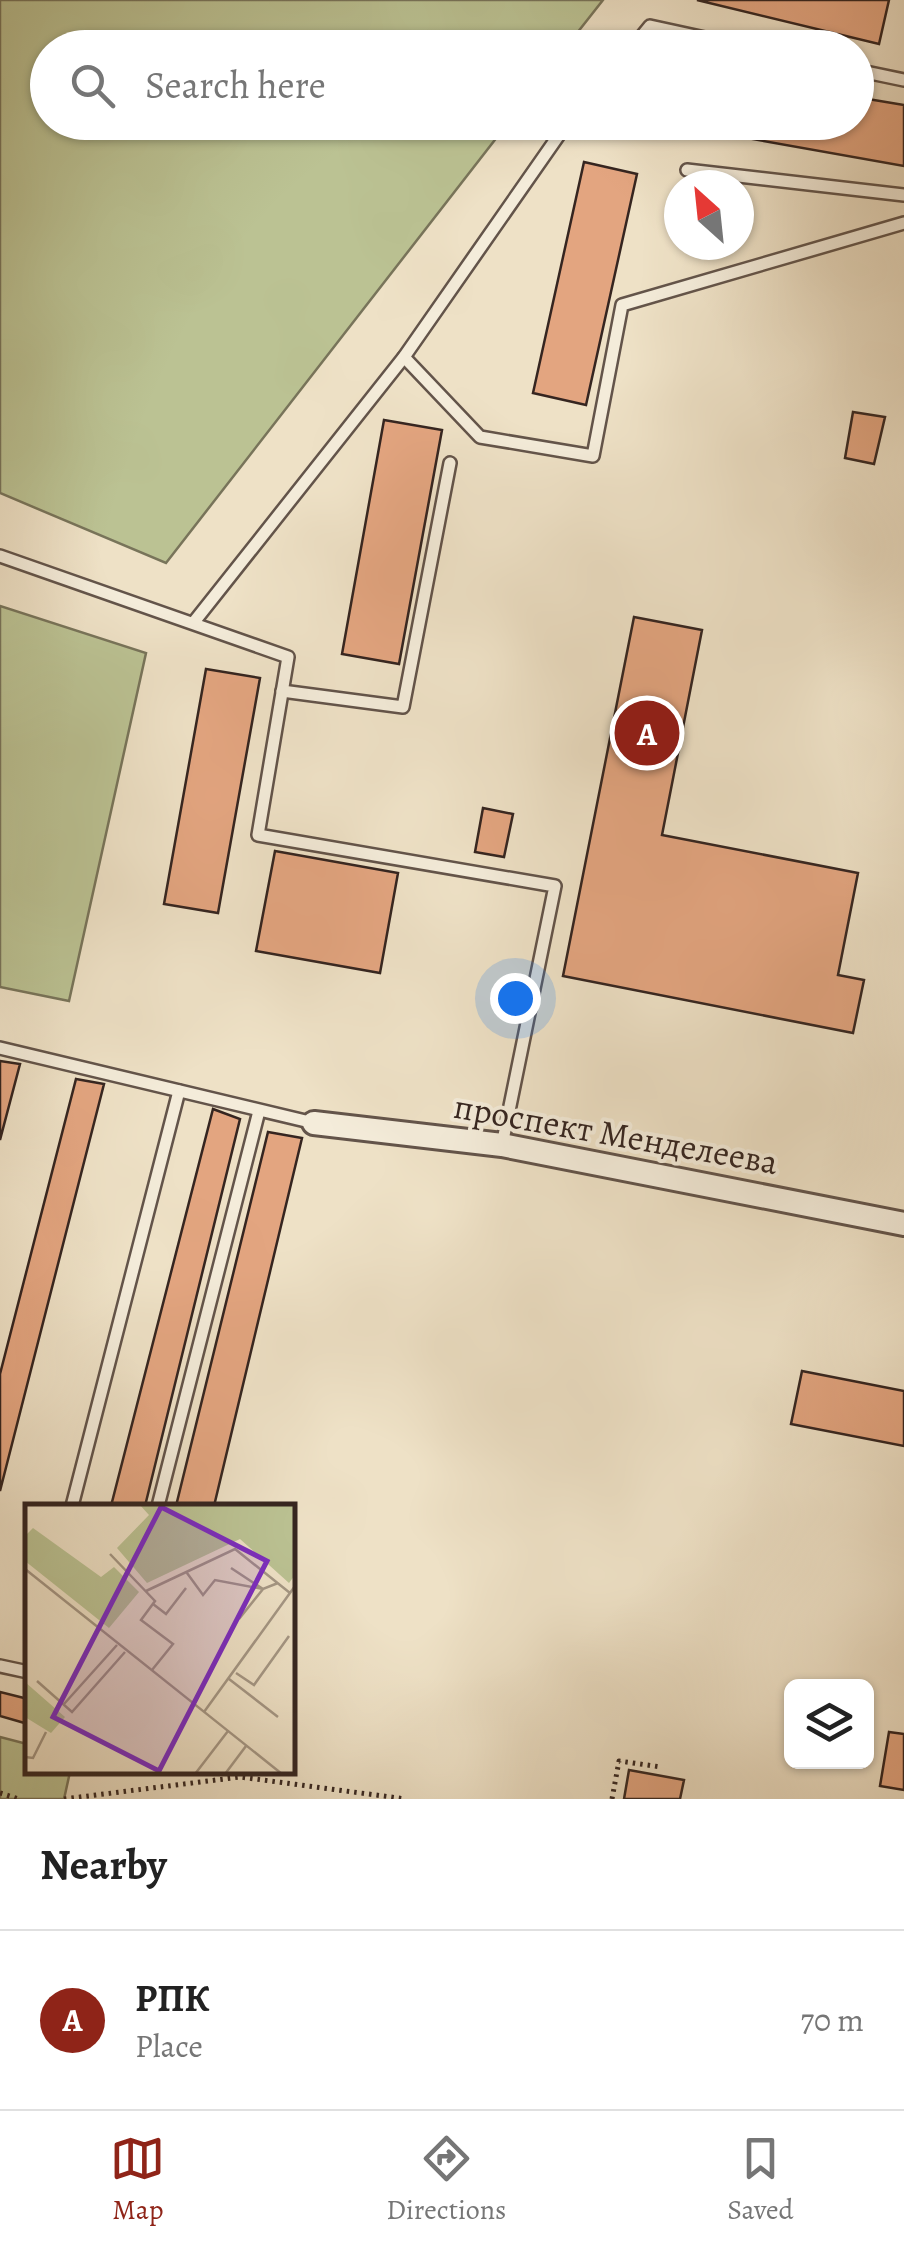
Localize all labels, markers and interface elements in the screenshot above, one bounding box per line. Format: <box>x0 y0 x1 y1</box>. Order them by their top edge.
search box <box>30 30 874 140</box>
icon: search <box>65 58 120 113</box>
text: Search here <box>145 59 326 111</box>
north arrow <box>664 170 754 260</box>
pin: A <box>614 696 680 770</box>
your location <box>490 973 541 1024</box>
street label: проспект Менделеева <box>450 1082 782 1186</box>
inset map <box>25 1504 295 1774</box>
map controls <box>784 1679 874 1769</box>
button: layers <box>784 1679 874 1769</box>
text: Nearby <box>40 1836 167 1893</box>
text: РПК <box>135 1972 210 2024</box>
text: A <box>62 1998 83 2042</box>
text: 70 m <box>801 1998 864 2042</box>
text: Place <box>135 2024 203 2068</box>
tab: Map <box>110 2131 165 2229</box>
tab: Directions <box>386 2131 506 2229</box>
tab: Saved <box>727 2131 794 2229</box>

